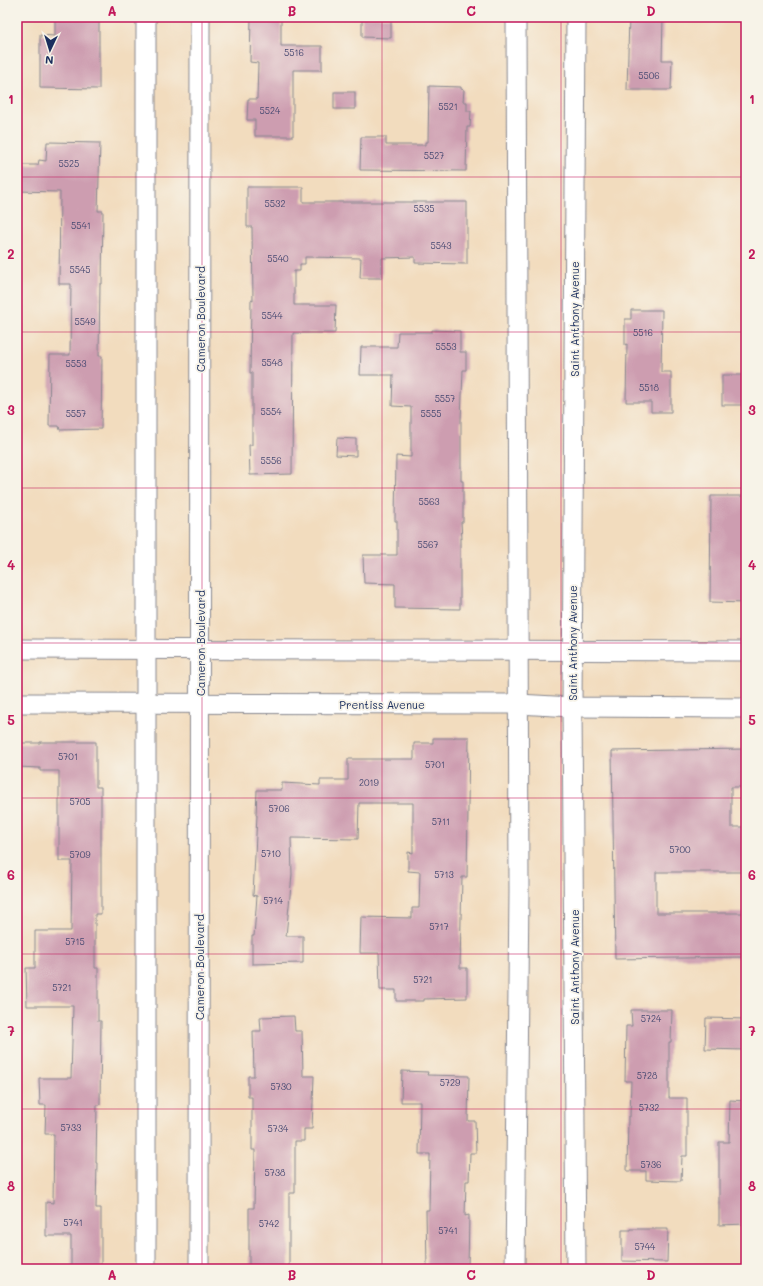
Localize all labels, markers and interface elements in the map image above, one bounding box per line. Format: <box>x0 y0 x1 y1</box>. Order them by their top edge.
text: A <box>107 2 117 19</box>
text: B <box>288 2 297 19</box>
text: C <box>466 2 476 19</box>
text: D <box>646 2 656 19</box>
north arrow <box>30 30 70 70</box>
house number: 5516 <box>284 47 304 58</box>
text: N <box>45 53 54 68</box>
house number: 5506 <box>638 70 660 81</box>
text: 1 <box>8 90 14 107</box>
text: 1 <box>749 90 755 107</box>
house number: 5521 <box>438 101 458 112</box>
house number: 5524 <box>260 105 281 116</box>
house number: 5527 <box>424 150 444 161</box>
house number: 5525 <box>59 158 79 169</box>
house number: 5532 <box>265 198 285 209</box>
house number: 5535 <box>413 203 435 214</box>
house number: 5541 <box>71 220 91 231</box>
house number: 5543 <box>430 240 452 251</box>
text: 2 <box>7 245 15 262</box>
text: 2 <box>748 245 756 262</box>
house number: 5540 <box>267 253 289 264</box>
street label: Saint Anthony Avenue <box>567 261 582 377</box>
house number: 5545 <box>69 264 91 275</box>
street label: Cameron Boulevard <box>193 266 208 372</box>
house number: 5544 <box>261 310 283 321</box>
house number: 5549 <box>74 316 96 327</box>
house number: 5516 <box>633 327 653 338</box>
house number: 5553 <box>435 341 457 352</box>
house number: 5548 <box>261 357 283 368</box>
house number: 5553 <box>65 358 87 369</box>
house number: 5518 <box>639 382 660 393</box>
house number: 5557 <box>435 393 455 404</box>
text: 3 <box>7 401 15 418</box>
text: 3 <box>748 401 756 418</box>
house number: 5554 <box>260 406 282 417</box>
house number: 5557 <box>66 408 86 419</box>
house number: 5555 <box>421 408 442 419</box>
house number: 5556 <box>260 455 282 466</box>
house number: 5563 <box>418 496 440 507</box>
house number: 5567 <box>418 539 438 550</box>
text: 4 <box>7 556 15 573</box>
text: 4 <box>748 556 756 573</box>
street label: Saint Anthony Avenue <box>565 585 580 701</box>
street label: Cameron Boulevard <box>193 590 208 696</box>
street label: Prentiss Avenue <box>339 697 425 712</box>
text: 5 <box>7 711 15 728</box>
text: 5 <box>748 711 756 728</box>
house number: 5701 <box>58 751 78 762</box>
house number: 5701 <box>425 759 445 770</box>
house number: 2019 <box>359 777 380 788</box>
house number: 5705 <box>69 796 91 807</box>
house number: 5706 <box>268 803 290 814</box>
house number: 5711 <box>432 816 450 827</box>
house number: 5700 <box>669 844 691 855</box>
house number: 5710 <box>261 848 281 859</box>
house number: 5709 <box>69 849 91 860</box>
text: 6 <box>7 866 15 883</box>
text: 6 <box>748 866 756 883</box>
house number: 5713 <box>434 869 454 880</box>
house number: 5714 <box>263 895 283 906</box>
street label: Saint Anthony Avenue <box>567 909 582 1025</box>
street label: Cameron Boulevard <box>192 914 207 1020</box>
house number: 5717 <box>429 921 449 932</box>
house number: 5715 <box>65 936 85 947</box>
house number: 5721 <box>413 974 433 985</box>
house number: 5721 <box>52 982 72 993</box>
house number: 5724 <box>641 1013 662 1024</box>
text: 7 <box>7 1022 15 1039</box>
text: 7 <box>748 1022 756 1039</box>
house number: 5728 <box>637 1070 658 1081</box>
house number: 5729 <box>440 1077 461 1088</box>
house number: 5730 <box>270 1081 292 1092</box>
house number: 5732 <box>639 1102 659 1113</box>
house number: 5733 <box>61 1122 81 1133</box>
house number: 5734 <box>268 1123 289 1134</box>
house number: 5736 <box>641 1159 661 1170</box>
house number: 5738 <box>265 1167 286 1178</box>
text: 8 <box>7 1177 15 1194</box>
text: 8 <box>748 1177 756 1194</box>
house number: 5741 <box>63 1217 83 1228</box>
house number: 5742 <box>259 1218 279 1229</box>
house number: 5741 <box>438 1225 458 1236</box>
house number: 5744 <box>635 1241 656 1252</box>
text: A <box>107 1266 117 1283</box>
text: B <box>288 1266 297 1283</box>
text: C <box>466 1266 476 1283</box>
text: D <box>646 1266 656 1283</box>

